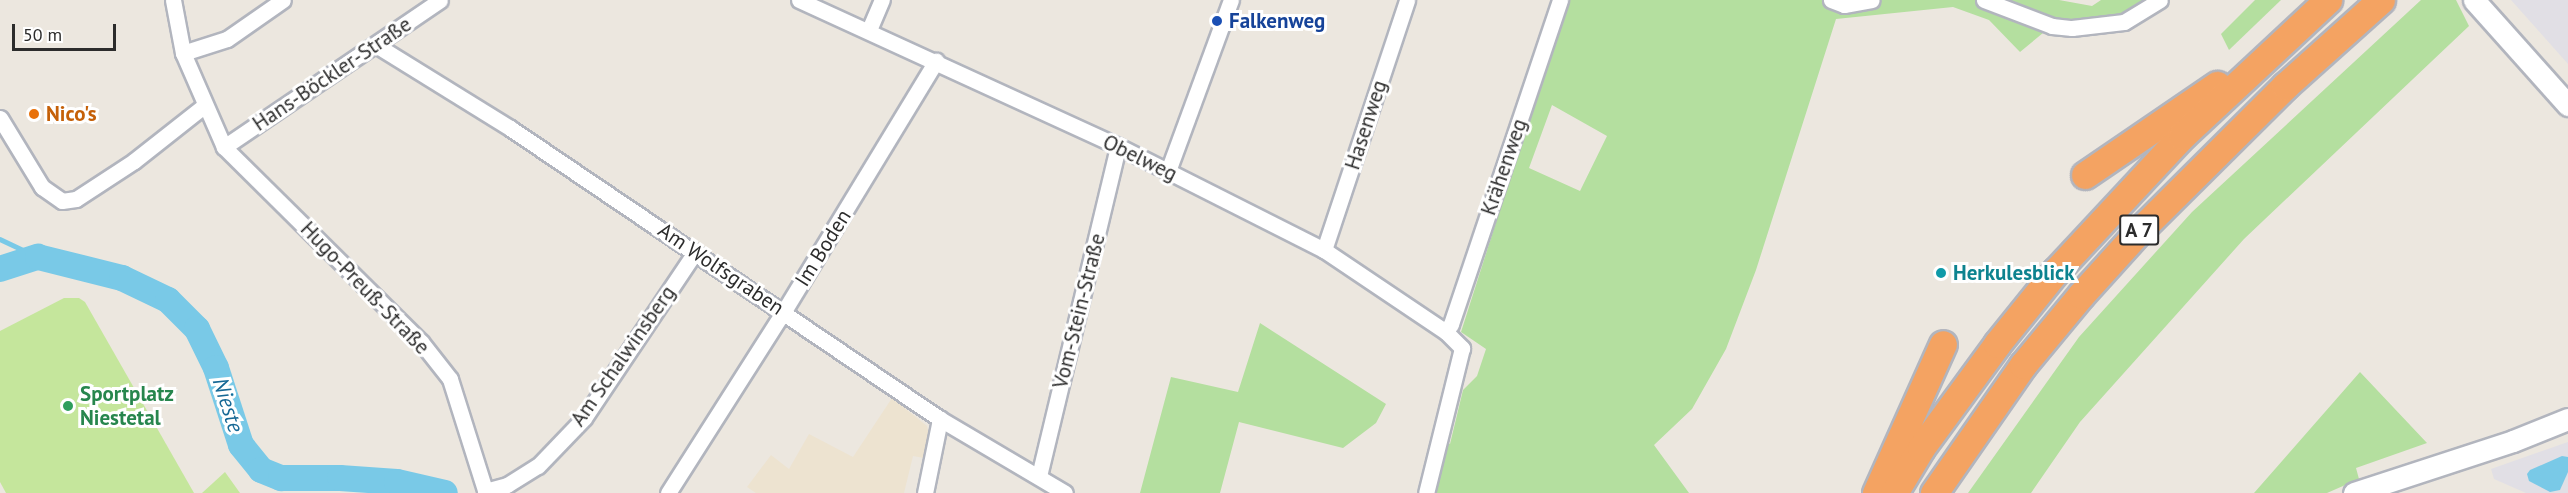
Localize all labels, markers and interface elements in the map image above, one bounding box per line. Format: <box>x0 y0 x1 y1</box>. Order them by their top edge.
place label: Falkenweg <box>1229 8 1325 34</box>
scale bar <box>15 12 118 50</box>
street label: Hans-Böckler-Straße <box>248 12 416 136</box>
marker: Falkenweg <box>1210 14 1224 28</box>
text: 50 m <box>23 23 62 46</box>
street label: Hasenweg <box>1340 77 1392 173</box>
place label: Nico's <box>46 101 97 127</box>
marker: Nico's <box>27 107 41 121</box>
street label: Krähenweg <box>1476 115 1532 219</box>
street label: Obelweg <box>1099 129 1181 187</box>
street label: Im Boden <box>790 205 856 291</box>
road number: A 7 <box>2118 213 2160 247</box>
street label: Hugo-Preuß-Straße <box>295 216 435 360</box>
street label: Am Wolfsgraben <box>653 218 789 320</box>
street label: Vom-Stein-Straße <box>1048 231 1110 391</box>
place label: Herkulesblick <box>1953 260 2075 286</box>
marker: Herkulesblick <box>1934 266 1948 280</box>
street label: Am Schalwinsberg <box>565 281 681 431</box>
water label: Nieste <box>207 374 249 436</box>
place label: Sportplatz Niestetal <box>80 381 174 431</box>
marker: Sportplatz Niestetal <box>61 399 75 413</box>

